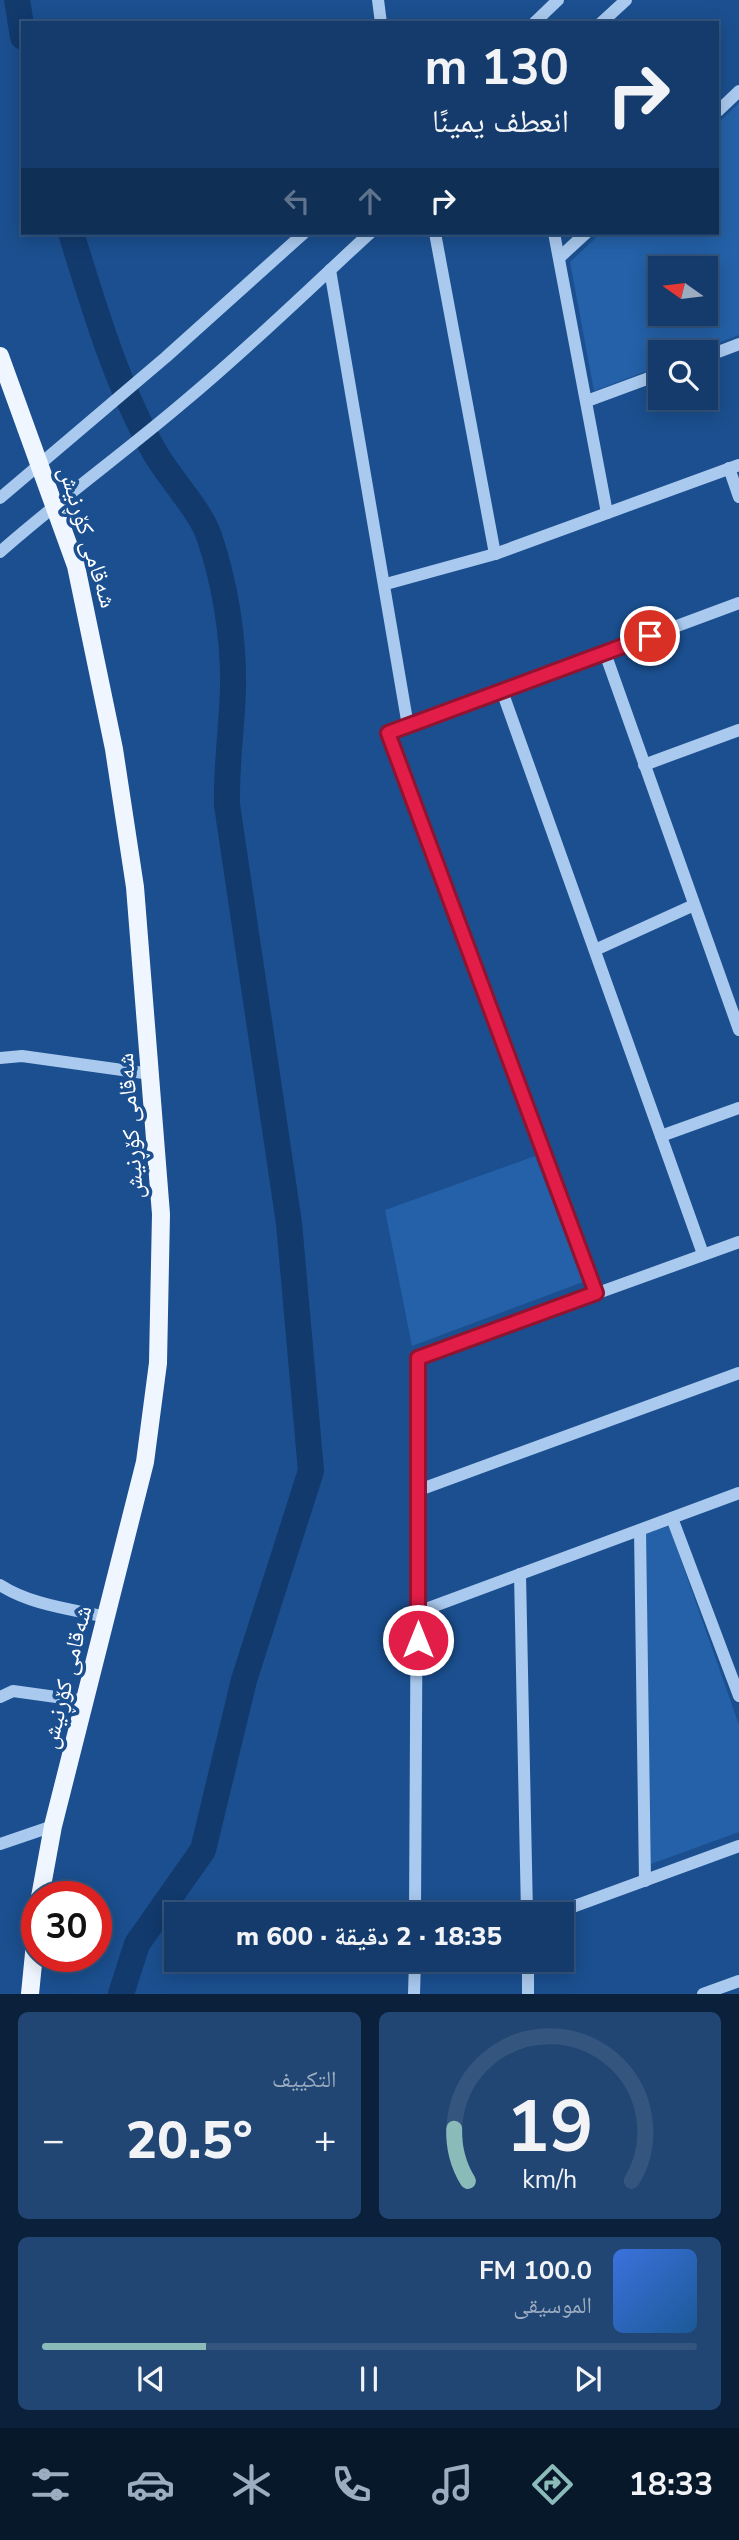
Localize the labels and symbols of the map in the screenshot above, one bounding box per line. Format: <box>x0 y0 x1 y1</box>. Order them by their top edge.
north arrow <box>648 256 718 326</box>
street label: شەقامی کۆڕنیش <box>49 462 125 612</box>
pin <box>620 606 680 666</box>
street label: شەقامی کۆڕنیش <box>109 1052 153 1200</box>
street label: شەقامی کۆڕنیش <box>33 1602 101 1752</box>
position arrow <box>381 1603 455 1677</box>
speed limit sign: 30 <box>21 1881 112 1972</box>

